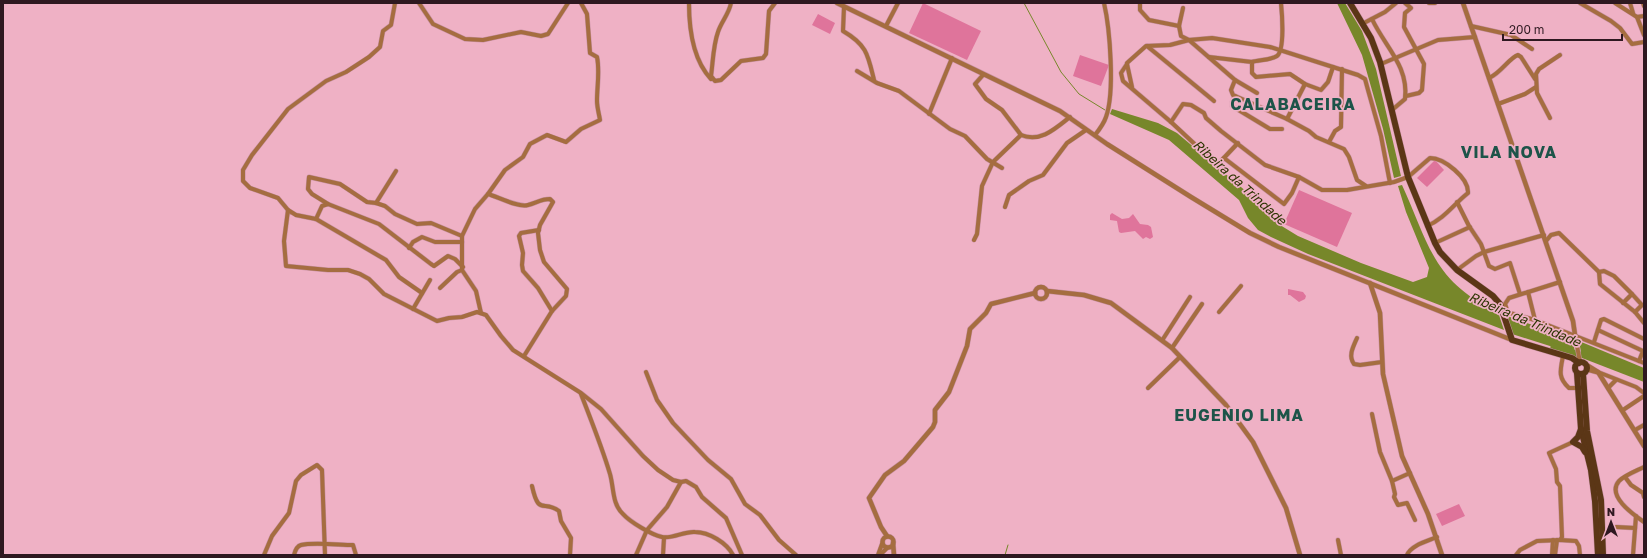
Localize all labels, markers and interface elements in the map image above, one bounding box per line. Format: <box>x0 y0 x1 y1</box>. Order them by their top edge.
scale bar <box>1503 16 1622 42</box>
text: 200 m <box>1509 22 1544 37</box>
district label: CALABACEIRA <box>1230 94 1356 114</box>
water label: Ribeira da Trindade <box>1190 136 1291 229</box>
district label: VILA NOVA <box>1461 142 1557 162</box>
water label: Ribeira da Trindade <box>1467 288 1585 350</box>
district label: EUGENIO LIMA <box>1174 405 1304 425</box>
north arrow <box>1591 502 1631 542</box>
text: N <box>1607 505 1615 518</box>

